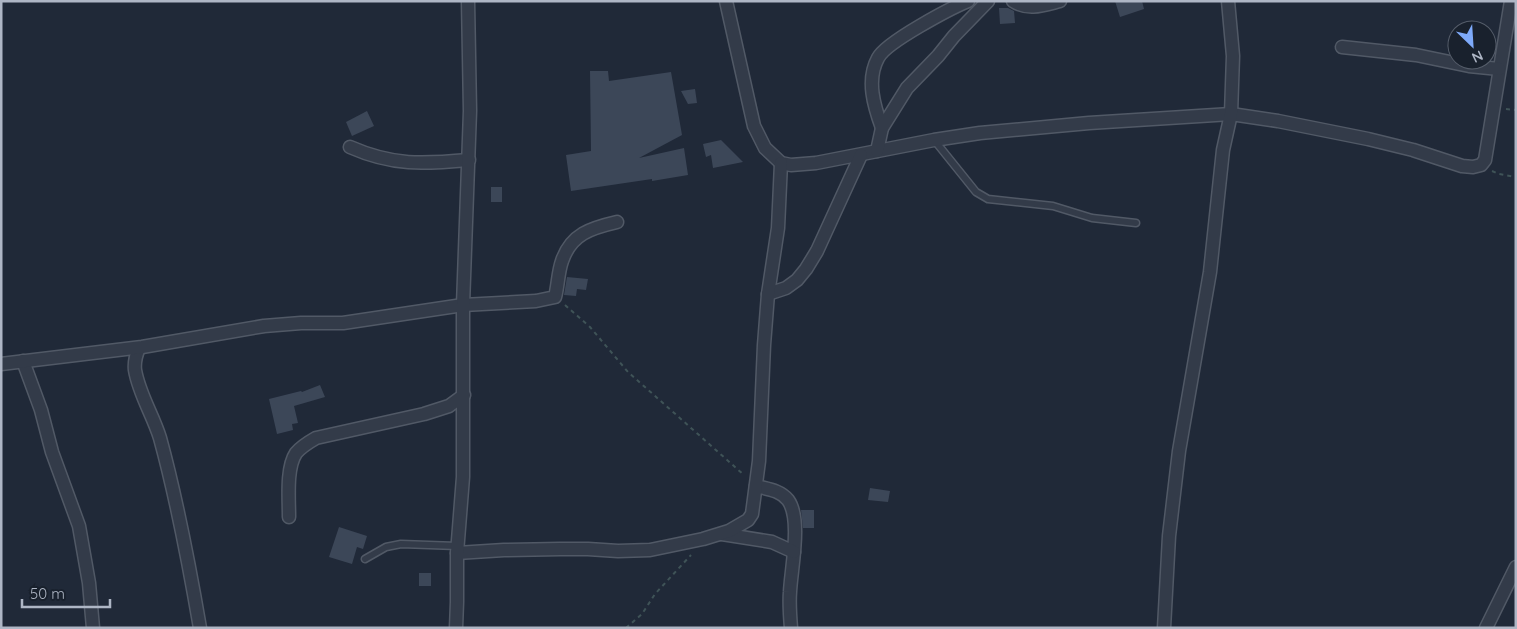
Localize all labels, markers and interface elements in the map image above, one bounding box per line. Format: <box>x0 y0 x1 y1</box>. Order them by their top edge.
north arrow <box>1447 20 1497 70</box>
text: N <box>1469 46 1486 67</box>
scale bar <box>22 576 110 608</box>
text: 50 m <box>30 584 65 603</box>

